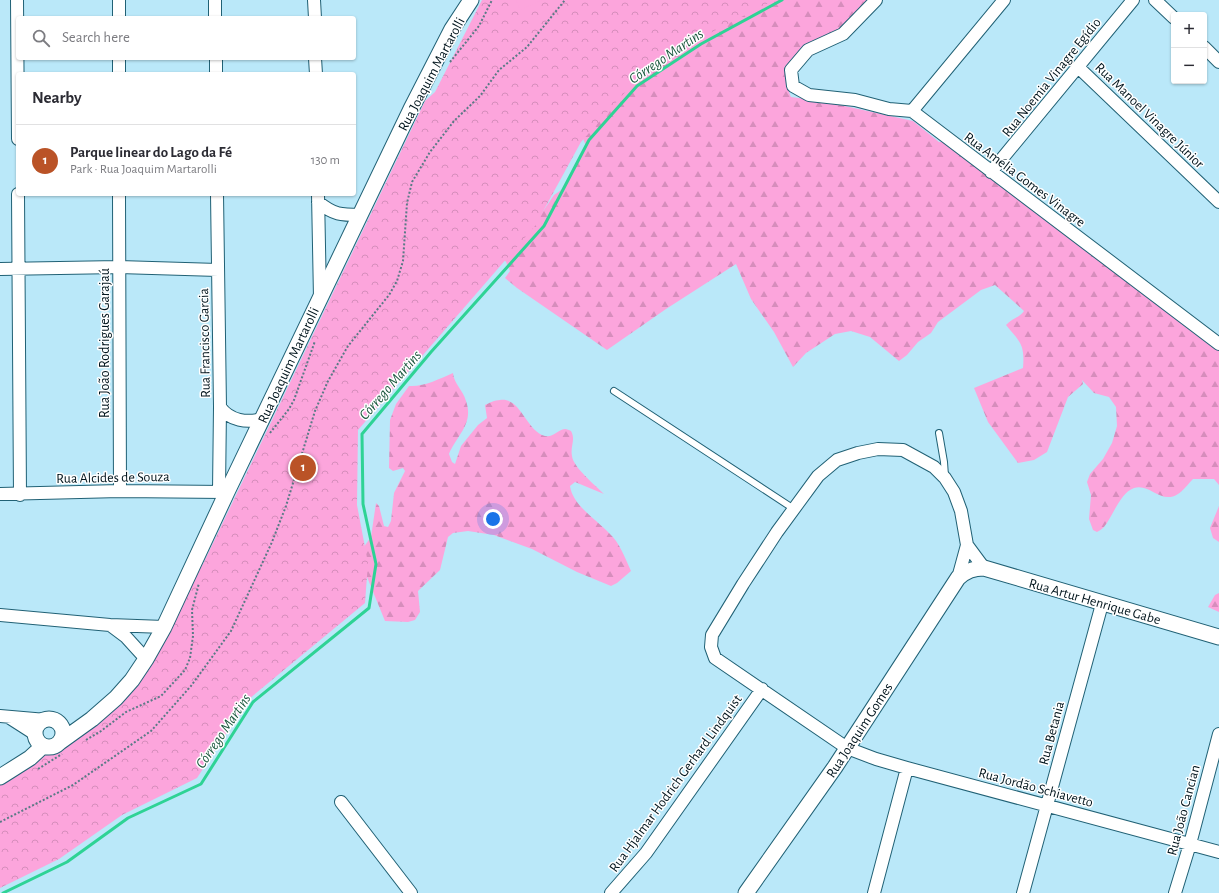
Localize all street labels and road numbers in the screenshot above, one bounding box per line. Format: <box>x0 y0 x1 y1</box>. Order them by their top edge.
street label: Rua Joaquim Martarolli <box>396 15 468 133</box>
street label: Rua Noemia Vinagre Egídio <box>1000 15 1104 140</box>
street label: Rua Manoel Vinagre Júnior <box>1092 60 1207 171</box>
street label: Rua Amélia Gomes Vinagre <box>961 130 1087 230</box>
street label: Rua João Rodrigues Garajaú <box>98 268 112 418</box>
street label: Rua Francisco Garcia <box>197 287 213 398</box>
street label: Rua Joaquim Martarolli <box>256 305 322 426</box>
street label: Rua Alcides de Souza <box>56 470 170 486</box>
street label: Rua Artur Henrique Gabe <box>1027 576 1162 627</box>
street label: Rua Joaquim Gomes <box>824 681 896 780</box>
street label: Rua Hjalmar Hodrich Gerhard Lindquist <box>607 692 745 875</box>
street label: Rua Betania <box>1037 699 1067 767</box>
street label: Rua João Cancian <box>1165 763 1203 857</box>
street label: Rua Jordão Schiavetto <box>977 766 1095 810</box>

